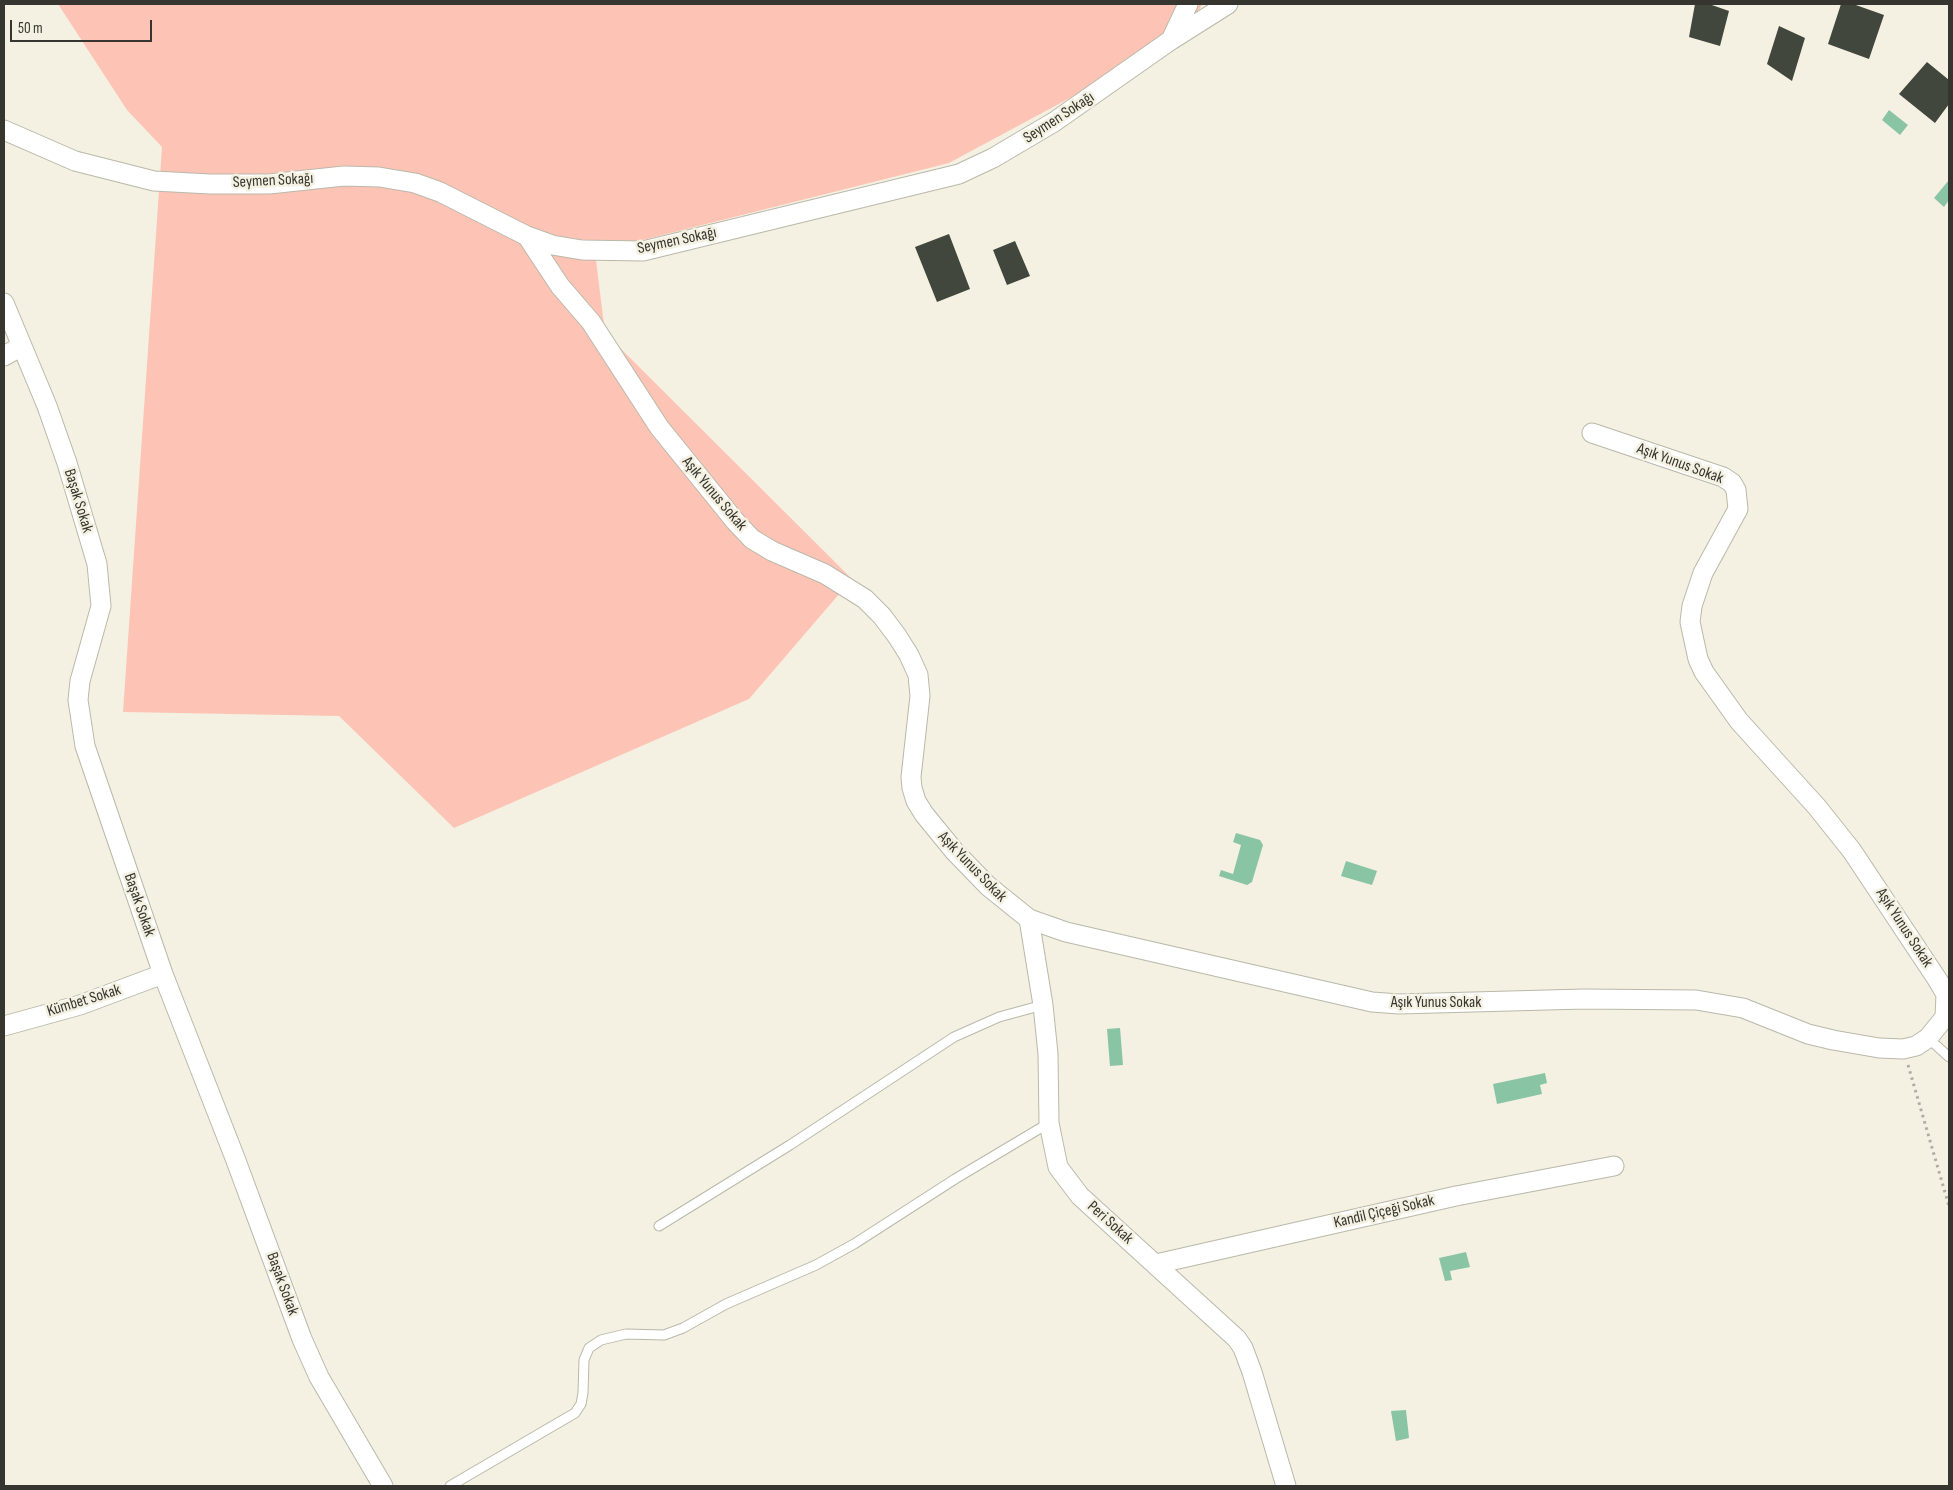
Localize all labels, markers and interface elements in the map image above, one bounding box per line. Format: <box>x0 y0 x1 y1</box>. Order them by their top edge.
scale bar <box>12 10 155 42</box>
text: 50 m <box>18 19 43 38</box>
street label: Seymen Sokağı <box>1020 88 1098 148</box>
street label: Seymen Sokağı <box>232 169 314 193</box>
street label: Seymen Sokağı <box>636 223 718 259</box>
street label: Aşık Yunus Sokak <box>1634 439 1726 489</box>
street label: Aşık Yunus Sokak <box>677 453 751 535</box>
street label: Başak Sokak <box>59 467 97 535</box>
street label: Aşık Yunus Sokak <box>934 828 1010 906</box>
street label: Başak Sokak <box>119 871 159 939</box>
street label: Aşık Yunus Sokak <box>1871 885 1937 971</box>
street label: Kümbet Sokak <box>45 981 123 1021</box>
street label: Aşık Yunus Sokak <box>1391 993 1481 1013</box>
street label: Kandil Çiçeği Sokak <box>1332 1191 1436 1233</box>
street label: Peri Sokak <box>1083 1197 1137 1249</box>
street label: Başak Sokak <box>262 1250 302 1318</box>

